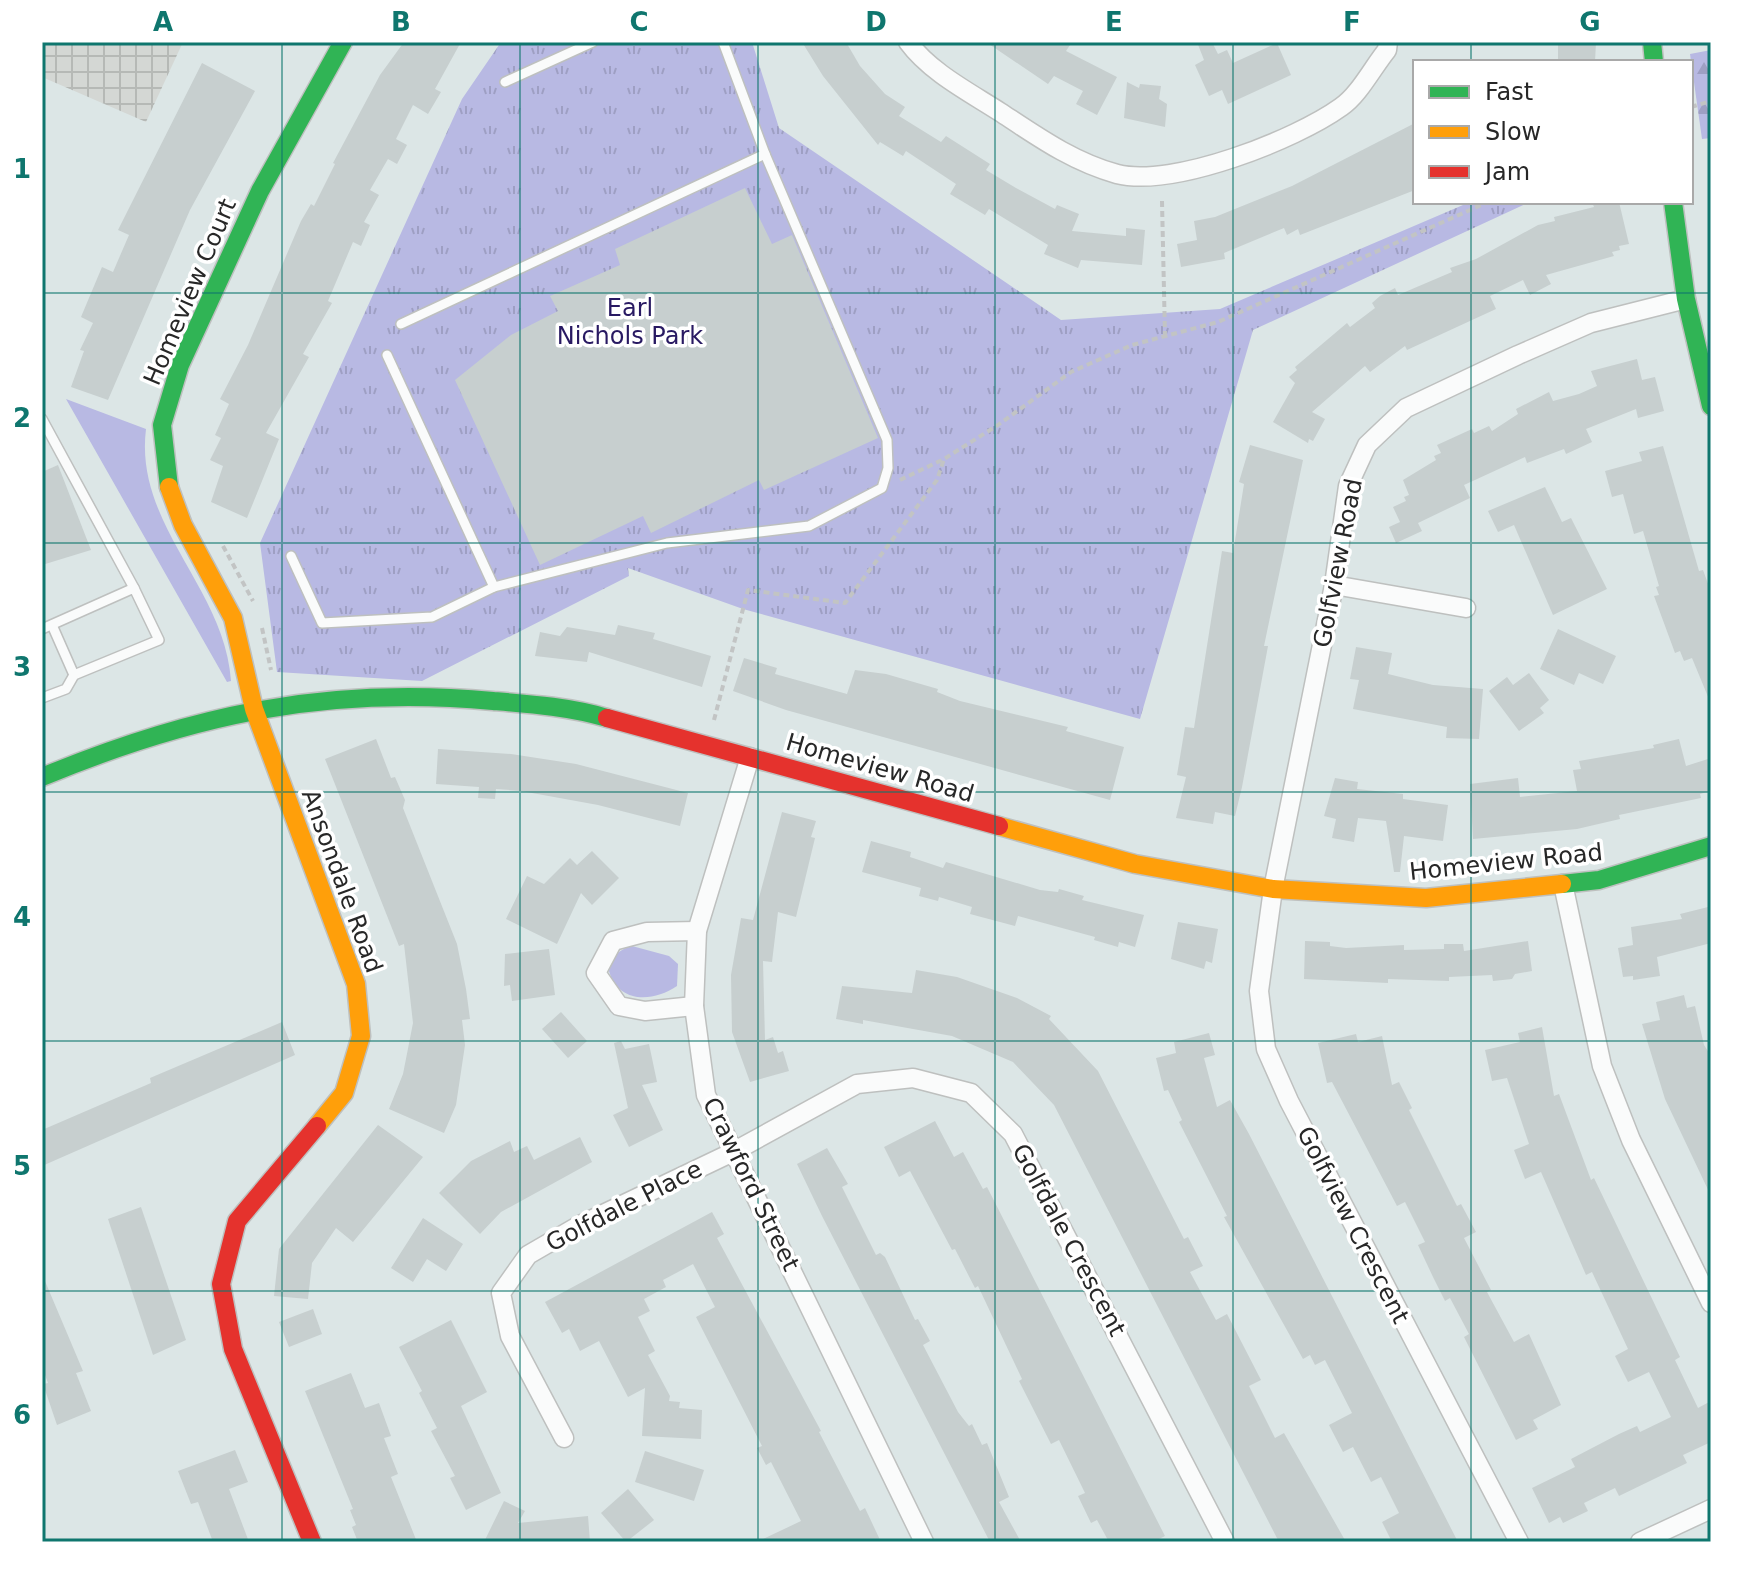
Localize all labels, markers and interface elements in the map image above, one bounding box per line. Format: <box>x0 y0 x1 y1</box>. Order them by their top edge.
text: A <box>153 7 173 37</box>
text: B <box>391 7 411 37</box>
text: C <box>629 7 649 37</box>
text: D <box>865 7 887 37</box>
text: E <box>1105 7 1123 37</box>
text: F <box>1343 7 1361 37</box>
text: G <box>1579 7 1601 37</box>
legend <box>1413 60 1693 204</box>
text: Fast <box>1485 78 1533 106</box>
text: Slow <box>1485 118 1541 146</box>
text: 1 <box>13 154 31 184</box>
text: Jam <box>1483 158 1530 186</box>
street label: Homeview Court <box>138 195 242 389</box>
park label: Earl Nichols Park <box>557 294 703 350</box>
text: 2 <box>13 403 31 433</box>
street label: Golfview Road <box>1308 476 1368 650</box>
text: 3 <box>13 652 31 682</box>
street label: Homeview Road <box>783 728 977 808</box>
street label: Ansondale Road <box>296 785 388 977</box>
street label: Homeview Road <box>1408 838 1604 886</box>
text: 4 <box>13 902 31 932</box>
street label: Crawford Street <box>697 1093 805 1275</box>
street label: Golfview Crescent <box>1291 1122 1415 1328</box>
street label: Golfdale Crescent <box>1007 1139 1131 1341</box>
text: 5 <box>13 1151 31 1181</box>
street label: Golfdale Place <box>541 1155 707 1257</box>
text: 6 <box>13 1400 31 1430</box>

